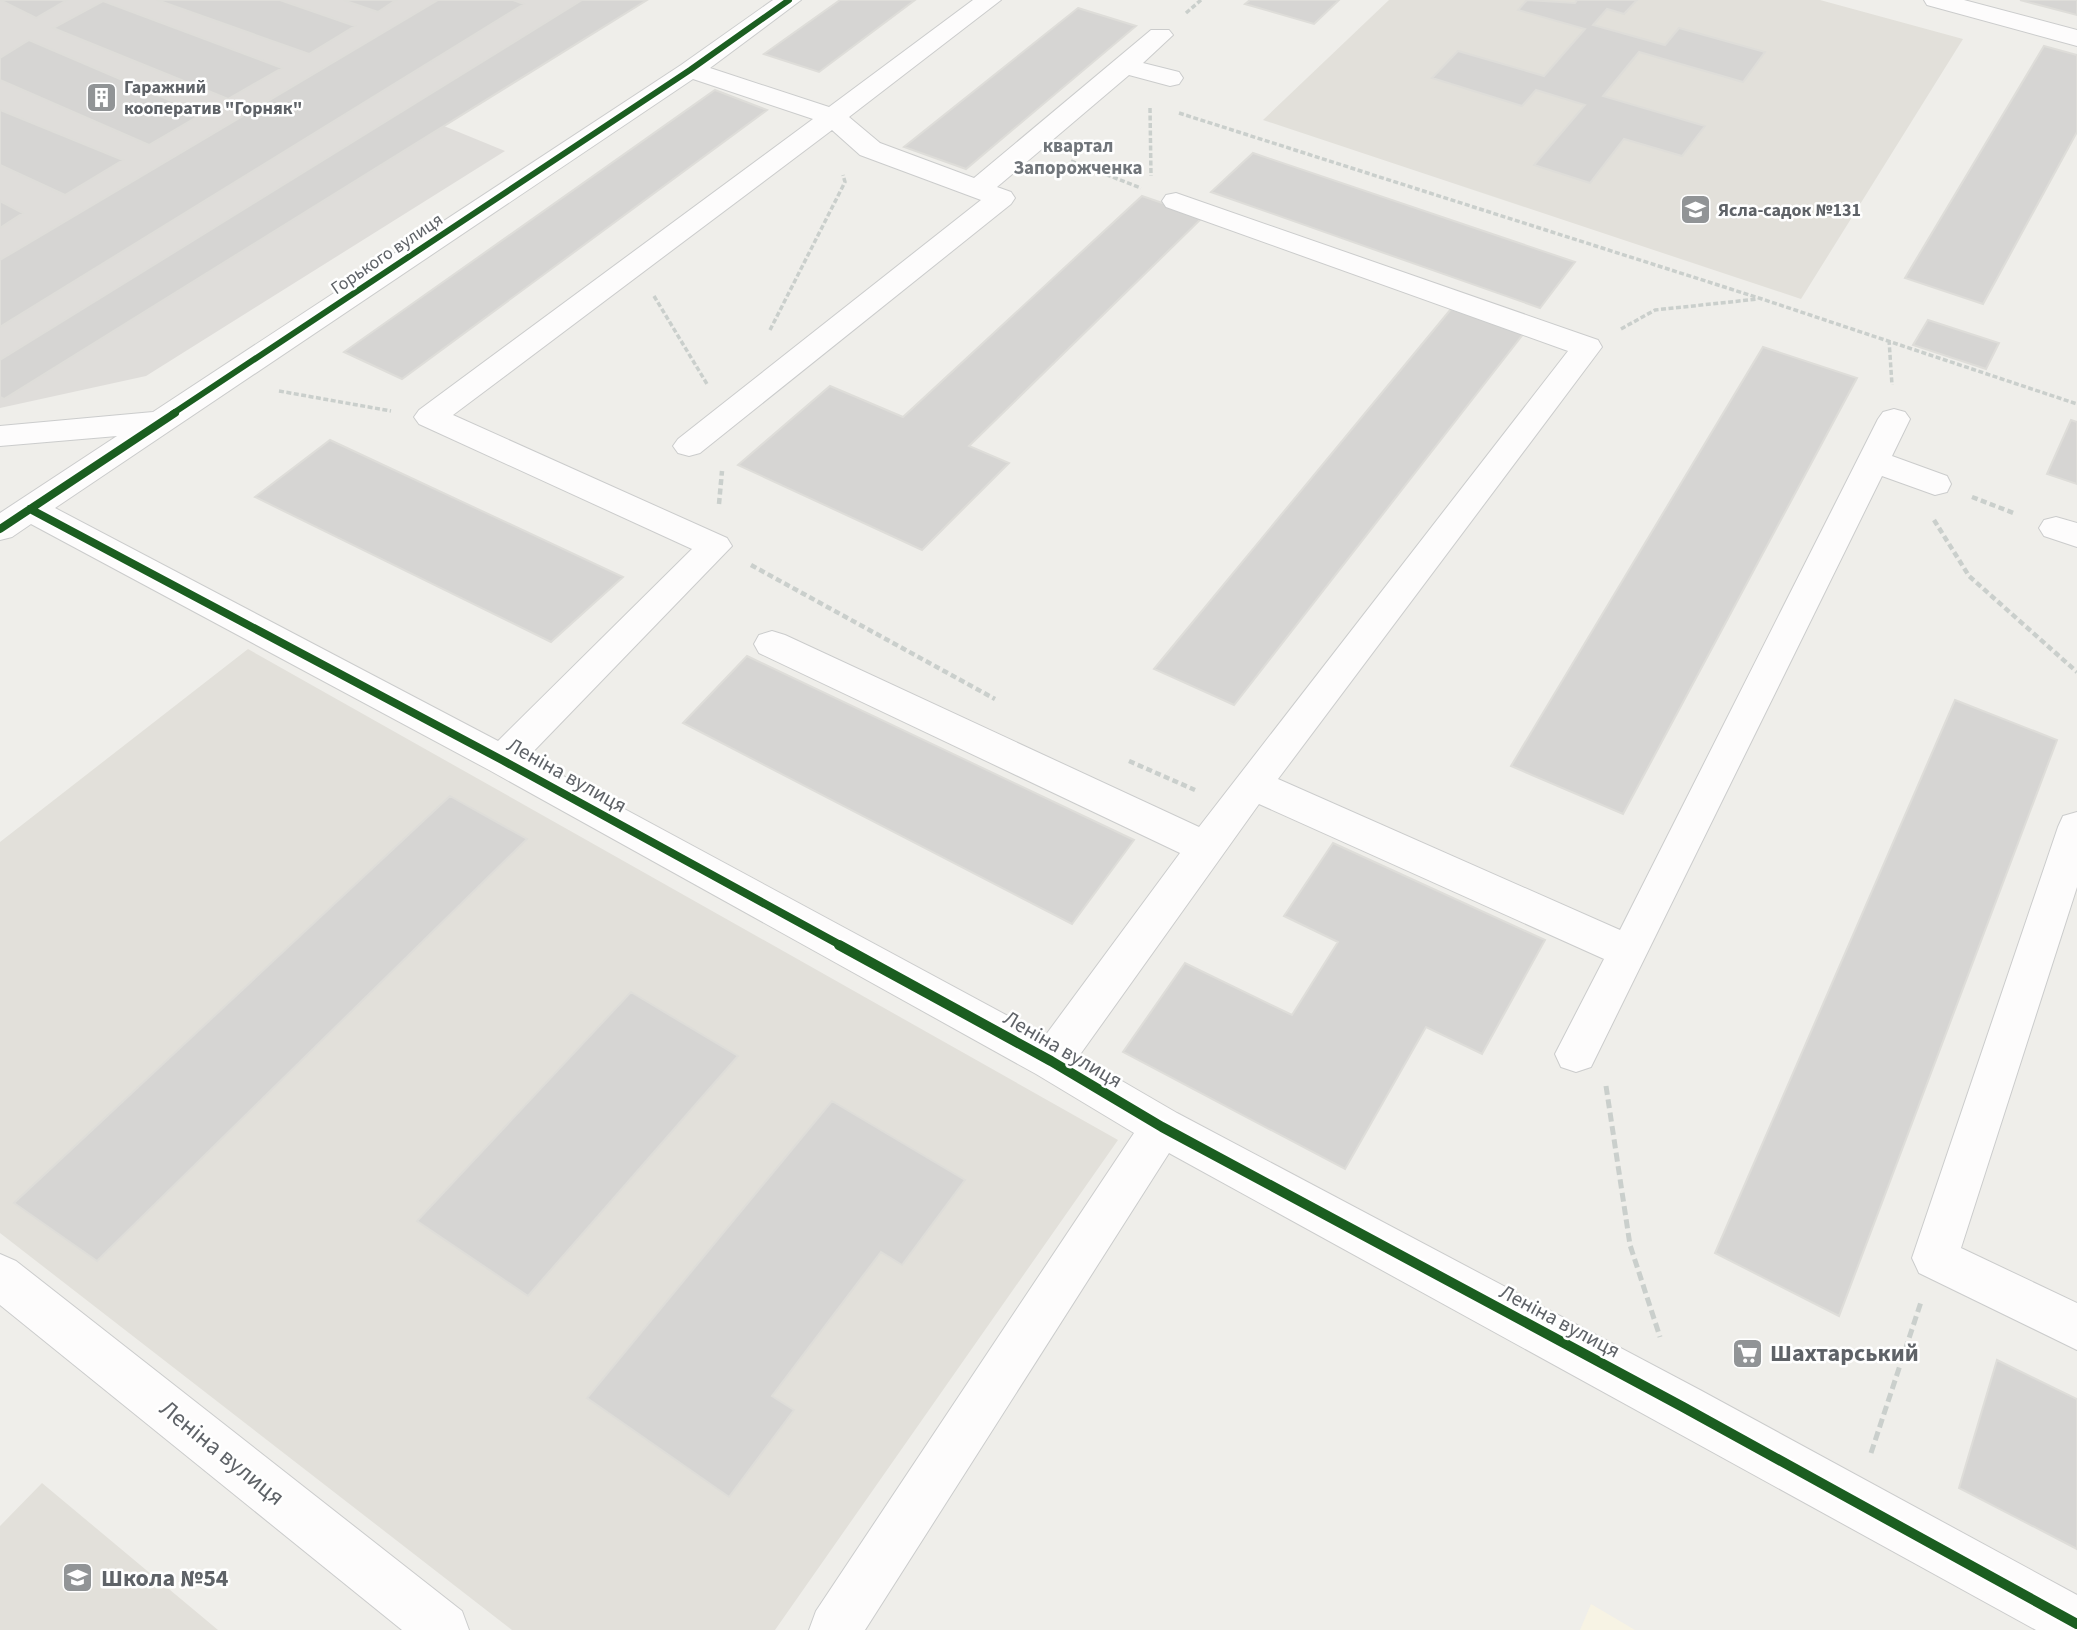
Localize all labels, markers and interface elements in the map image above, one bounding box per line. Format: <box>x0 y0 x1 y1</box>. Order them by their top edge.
place label: Гаражний кооператив "Горняк" <box>124 75 302 121</box>
building icon: Гаражний кооператив "Горняк" <box>84 80 118 114</box>
district label: квартал Запорожченка <box>1013 133 1143 182</box>
school or university icon: Ясла-садок №131 <box>1678 193 1712 227</box>
place label: Ясла-садок №131 <box>1718 198 1861 223</box>
street label: Горького вулиця <box>326 207 448 301</box>
street label: Леніна вулиця <box>502 730 632 820</box>
street label: Леніна вулиця <box>998 1003 1128 1095</box>
street label: Леніна вулиця <box>1494 1277 1626 1365</box>
supermarket icon: Шахтарський <box>1730 1336 1764 1370</box>
place label: Шахтарський <box>1770 1336 1919 1371</box>
street label: Леніна вулиця <box>152 1392 292 1514</box>
school or university icon: Школа №54 <box>61 1561 95 1595</box>
place label: Школа №54 <box>101 1561 229 1596</box>

